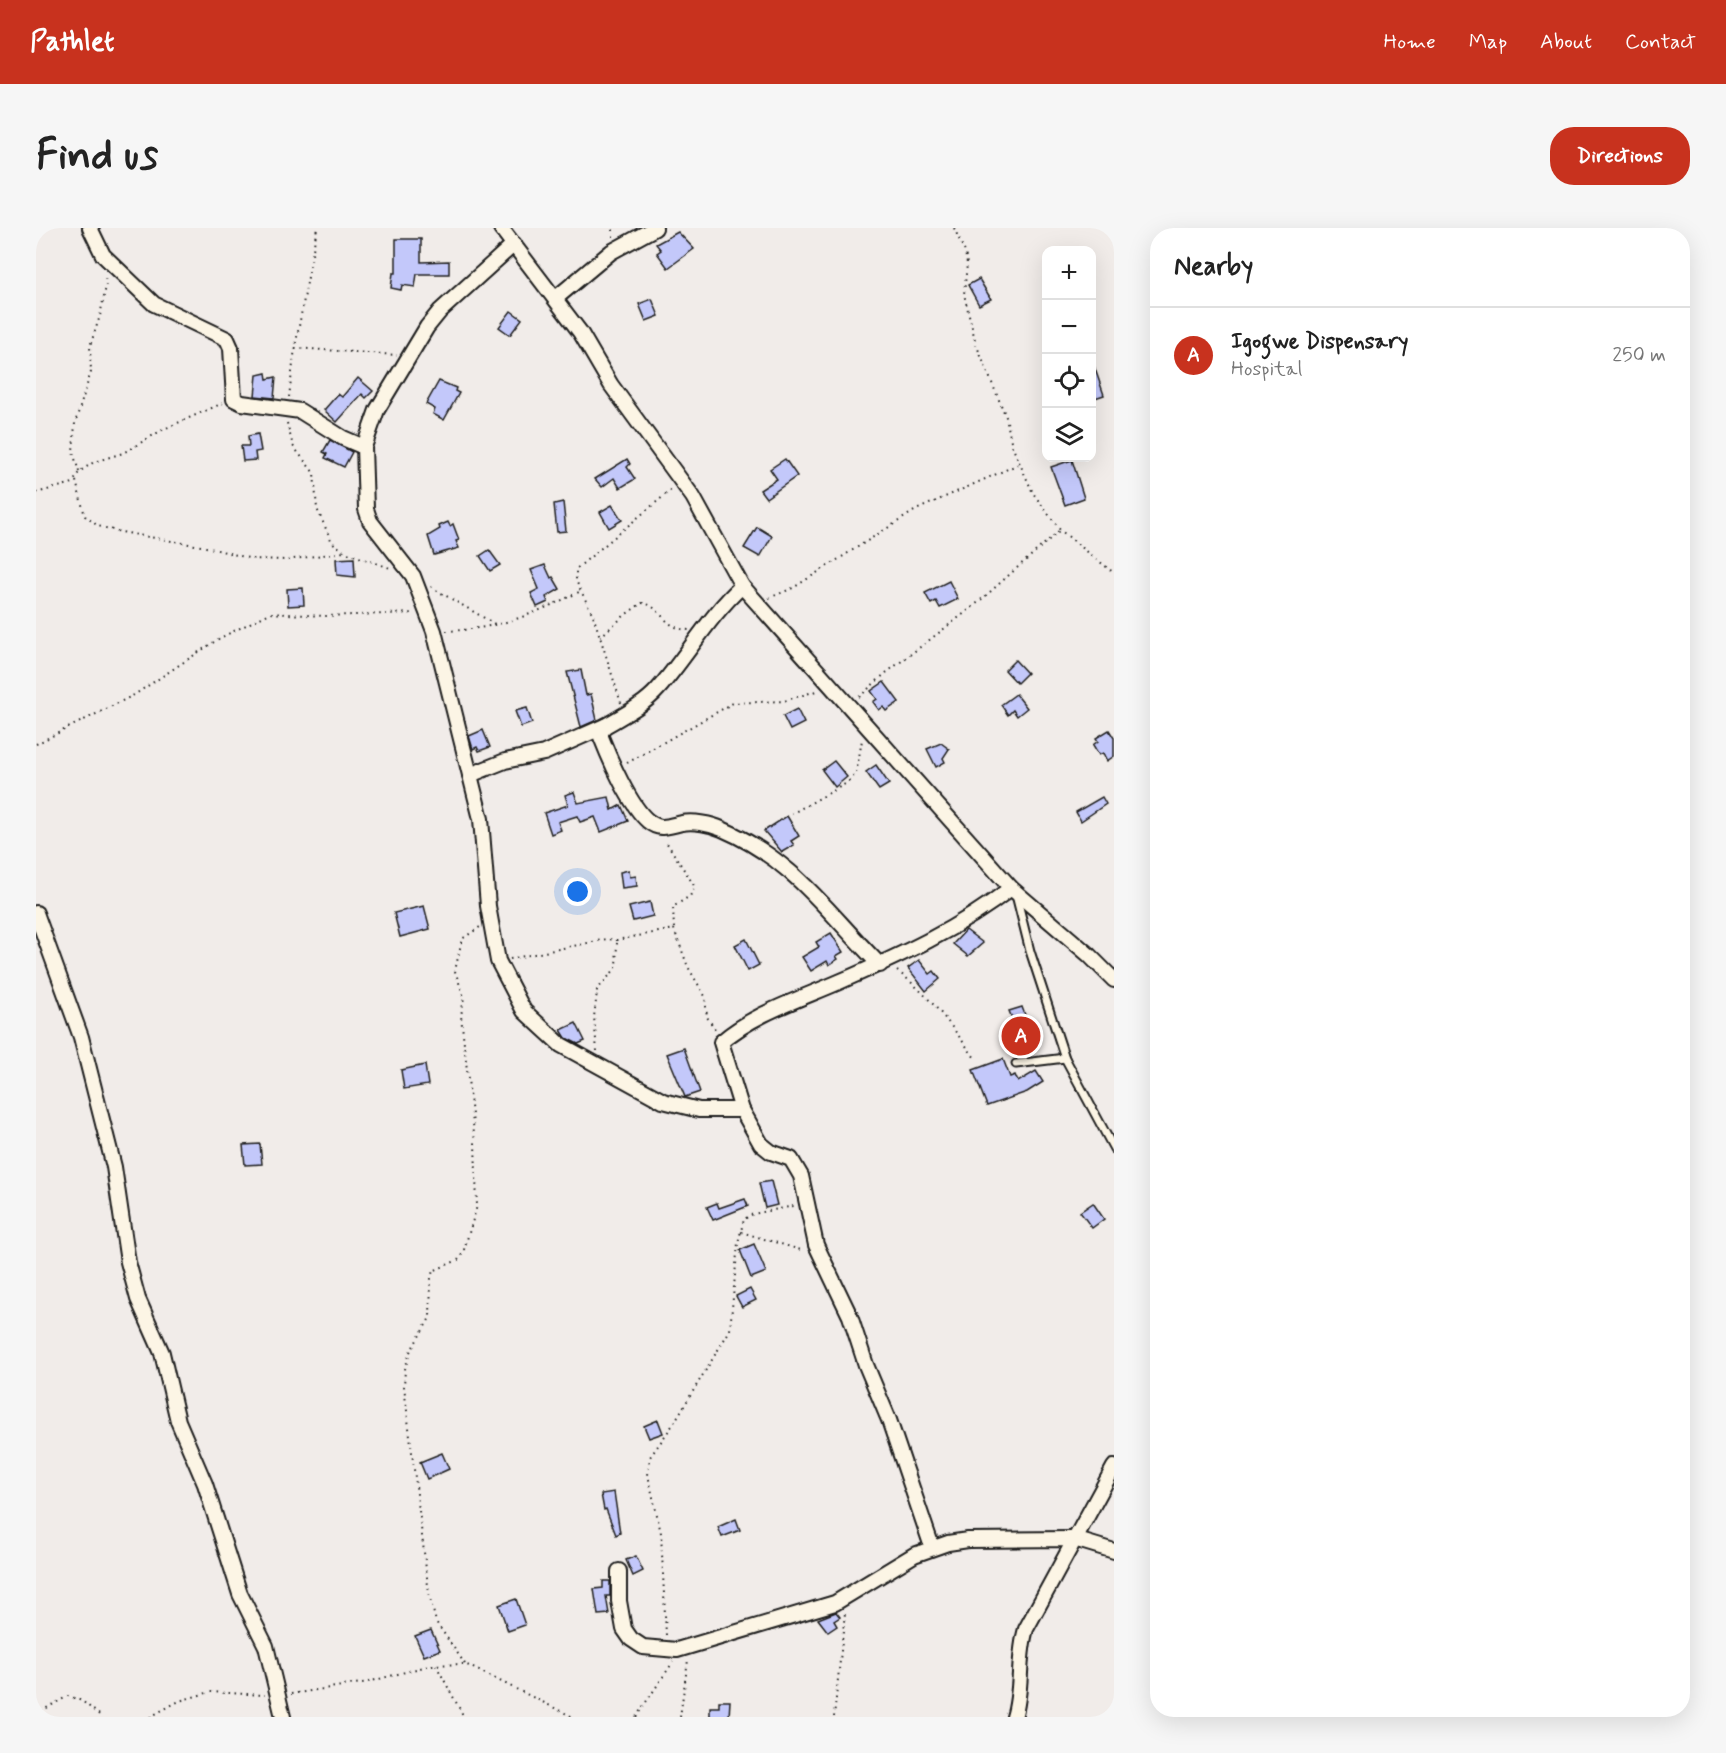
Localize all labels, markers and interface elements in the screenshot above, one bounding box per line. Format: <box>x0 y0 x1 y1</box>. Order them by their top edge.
text: Pathlet <box>30 24 114 61</box>
text: Home <box>1384 28 1436 56</box>
text: Map <box>1469 28 1507 56</box>
text: About <box>1540 28 1592 56</box>
text: Contact <box>1625 28 1696 56</box>
button: Directions <box>1550 127 1690 185</box>
text: Find us <box>36 129 158 184</box>
map controls <box>1042 246 1096 462</box>
button: + <box>1042 246 1096 300</box>
text: Nearby <box>1174 250 1253 284</box>
button: − <box>1042 300 1096 354</box>
text: Igogwe Dispensary <box>1231 328 1408 356</box>
text: A <box>1187 342 1200 369</box>
text: 250 m <box>1612 342 1666 369</box>
button: locate <box>1042 354 1096 408</box>
text: Hospital <box>1231 356 1302 383</box>
button: layers <box>1042 408 1096 462</box>
your location <box>563 877 592 906</box>
pin: A <box>1002 1014 1040 1058</box>

